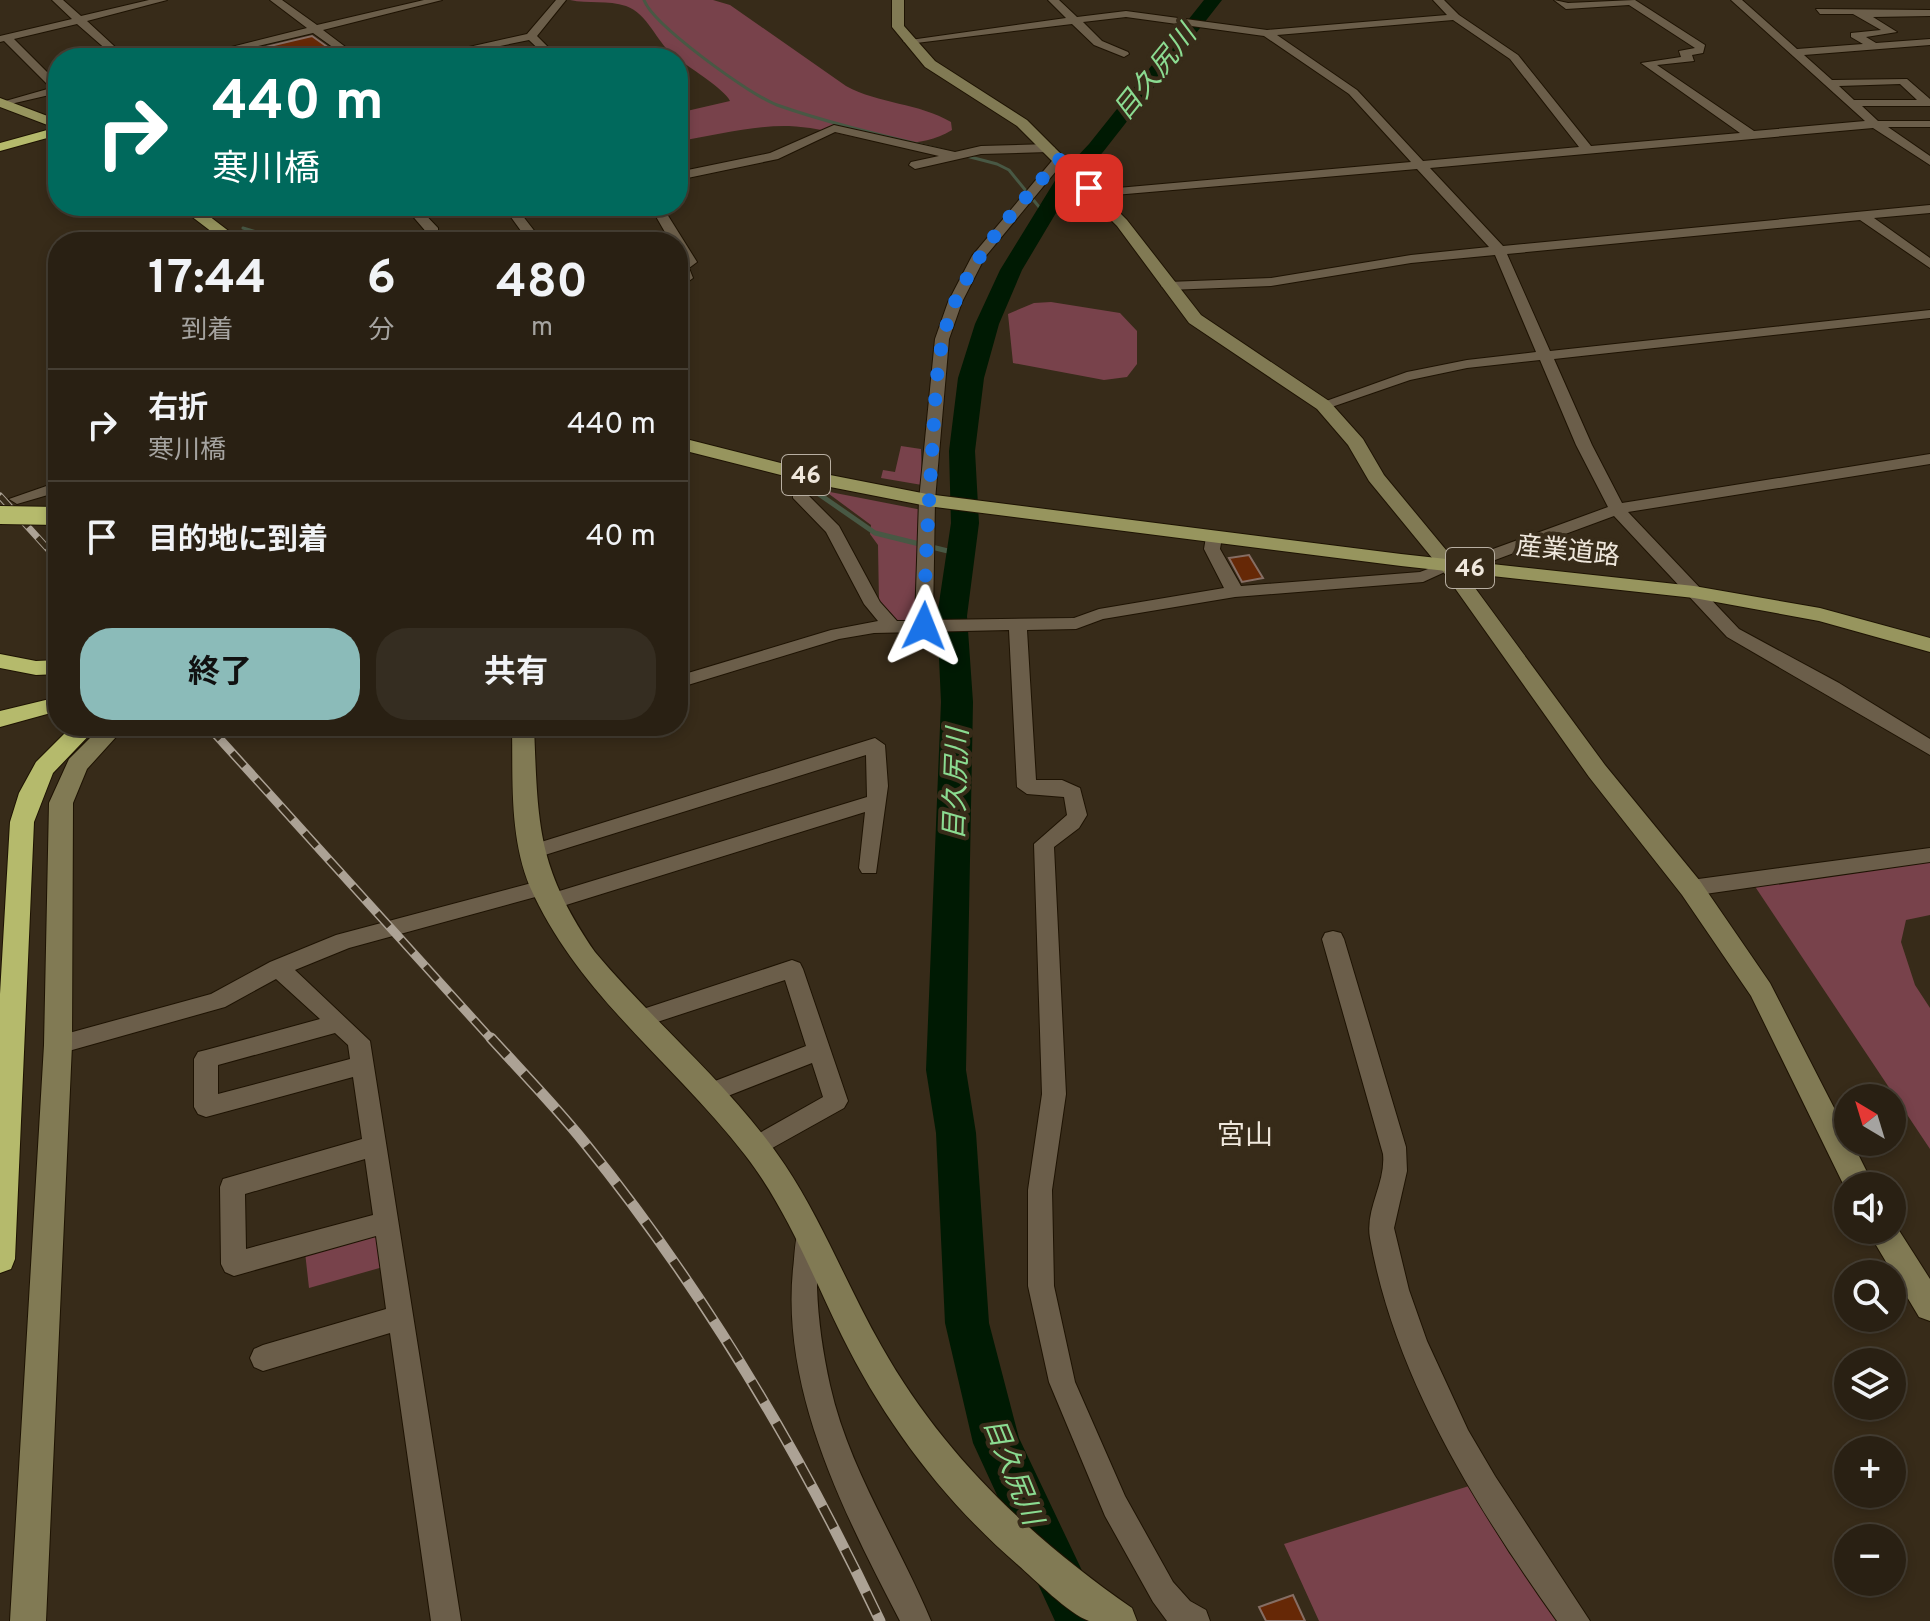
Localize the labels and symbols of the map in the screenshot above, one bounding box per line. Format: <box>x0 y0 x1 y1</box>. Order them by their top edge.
water label: 目久尻川 <box>1107 17 1207 129</box>
pin <box>1055 154 1123 222</box>
road number: 46 <box>782 455 830 495</box>
street label: 産業道路 <box>1514 531 1621 574</box>
road number: 46 <box>1446 548 1494 588</box>
position arrow <box>882 584 966 668</box>
water label: 目久尻川 <box>938 725 978 841</box>
north arrow <box>1834 1084 1906 1156</box>
district label: 宮山 <box>1217 1119 1273 1155</box>
water label: 目久尻川 <box>974 1413 1050 1534</box>

